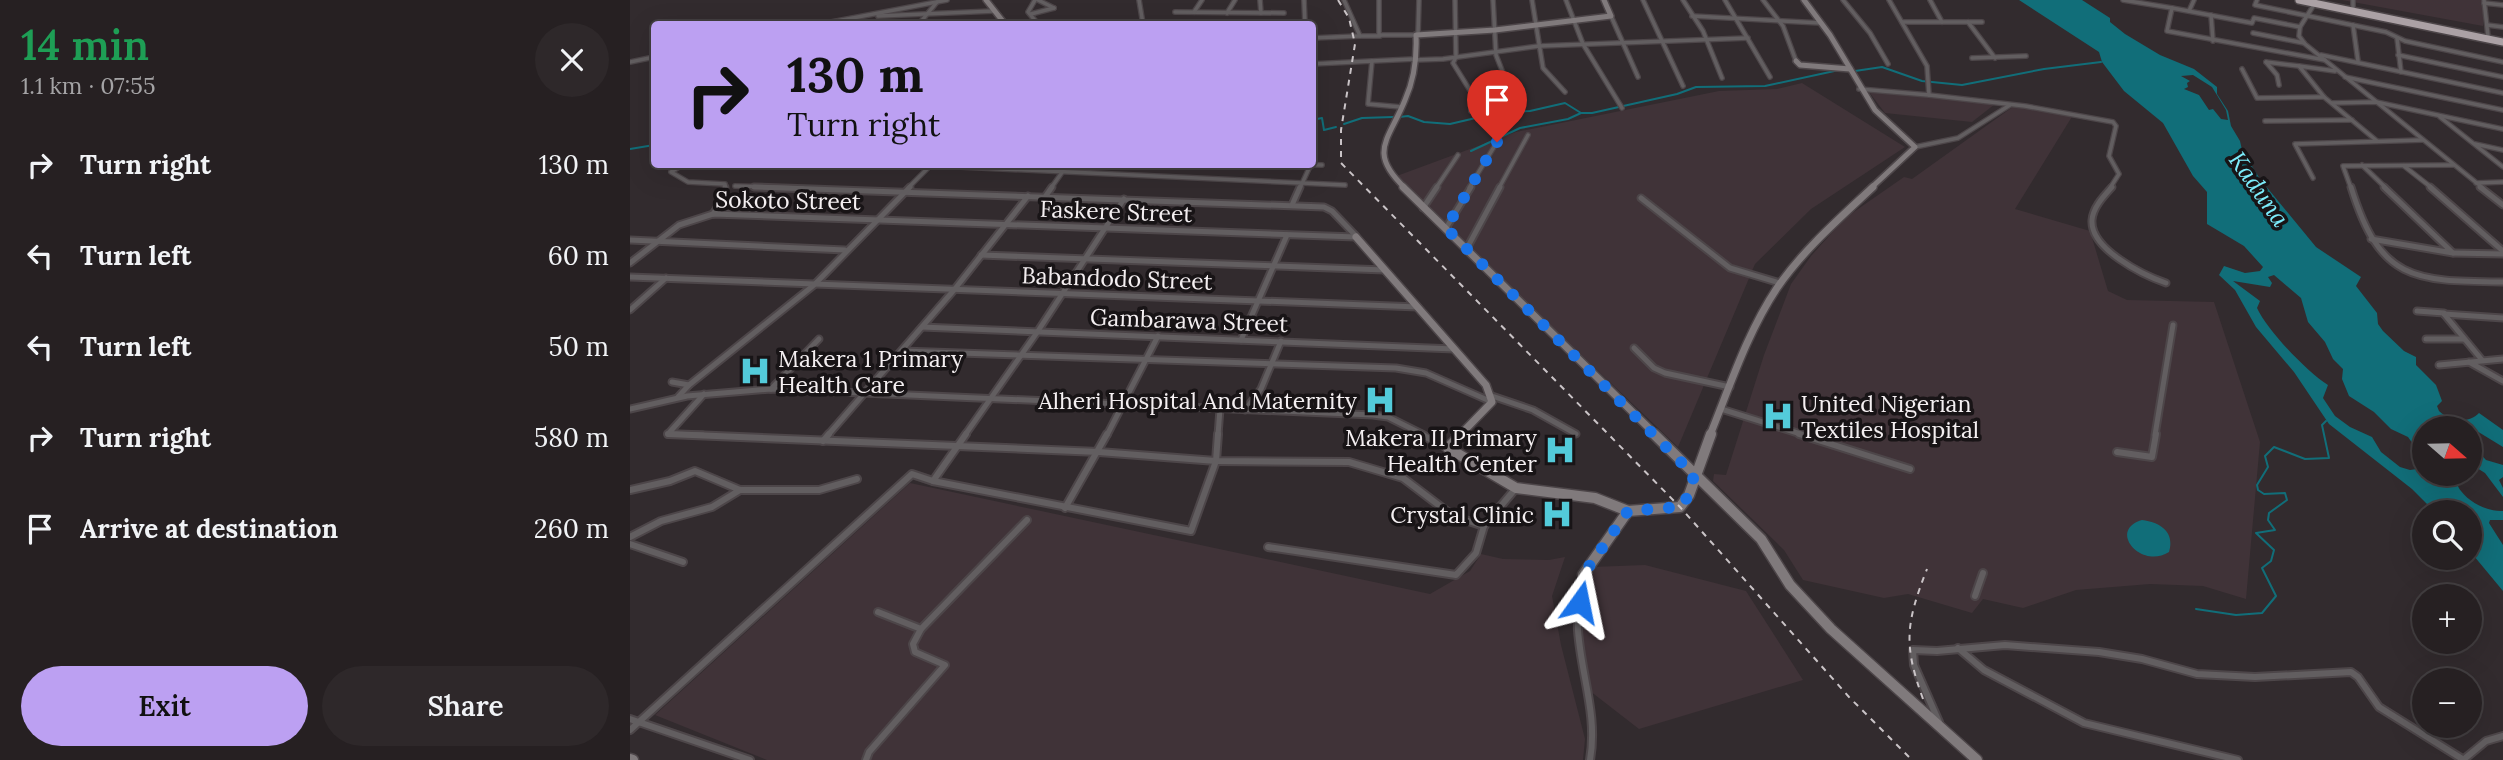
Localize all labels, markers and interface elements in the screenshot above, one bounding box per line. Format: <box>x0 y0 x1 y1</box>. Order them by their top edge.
text: 14 min <box>21 18 149 72</box>
button: close <box>535 23 609 97</box>
text: 130 m <box>787 43 923 105</box>
icon: right <box>672 49 763 140</box>
pin <box>1467 70 1527 142</box>
text: 1.1 km · 07:55 <box>21 71 155 100</box>
icon: arrive <box>1478 81 1516 119</box>
text: Turn right <box>787 104 940 145</box>
icon: right <box>21 146 59 184</box>
water label: Kaduna <box>2222 146 2296 233</box>
text: Turn right <box>80 148 211 181</box>
text: 130 m <box>539 148 609 181</box>
street label: Sokoto Street <box>715 184 861 216</box>
street label: Faskere Street <box>1039 194 1193 228</box>
icon: left <box>21 237 59 275</box>
text: Turn left <box>80 239 191 272</box>
text: 60 m <box>548 239 609 272</box>
street label: Babandodo Street <box>1021 260 1213 296</box>
street label: Gambarawa Street <box>1090 302 1288 338</box>
icon: left <box>21 328 59 366</box>
text: Turn left <box>80 330 191 363</box>
text: 50 m <box>549 330 609 363</box>
place label: Makera 1 Primary Health Care <box>778 344 964 399</box>
hospital icon: Makera 1 Primary Health Care <box>738 354 772 388</box>
hospital icon: Alheri Hospital And Maternity <box>1363 383 1397 417</box>
place label: Alheri Hospital And Maternity <box>1037 386 1358 415</box>
place label: United Nigerian Textiles Hospital <box>1801 389 1979 444</box>
hospital icon: United Nigerian Textiles Hospital <box>1761 399 1795 433</box>
north arrow <box>2412 416 2482 486</box>
map controls <box>2412 416 2482 738</box>
icon: right <box>21 419 59 457</box>
text: Turn right <box>80 421 211 454</box>
text: 580 m <box>534 421 609 454</box>
place label: Makera II Primary Health Center <box>1345 423 1538 478</box>
hospital icon: Makera II Primary Health Center <box>1543 433 1577 467</box>
hospital icon: Crystal Clinic <box>1540 497 1574 531</box>
place label: Crystal Clinic <box>1390 500 1534 529</box>
button: search <box>2412 500 2482 570</box>
icon: arrive <box>21 510 59 548</box>
text: Arrive at destination <box>80 512 338 545</box>
text: 260 m <box>534 512 609 545</box>
position arrow <box>1543 565 1617 639</box>
button: + <box>2412 584 2482 654</box>
button: Exit <box>21 666 308 746</box>
button: Share <box>322 666 609 746</box>
button: − <box>2412 668 2482 738</box>

